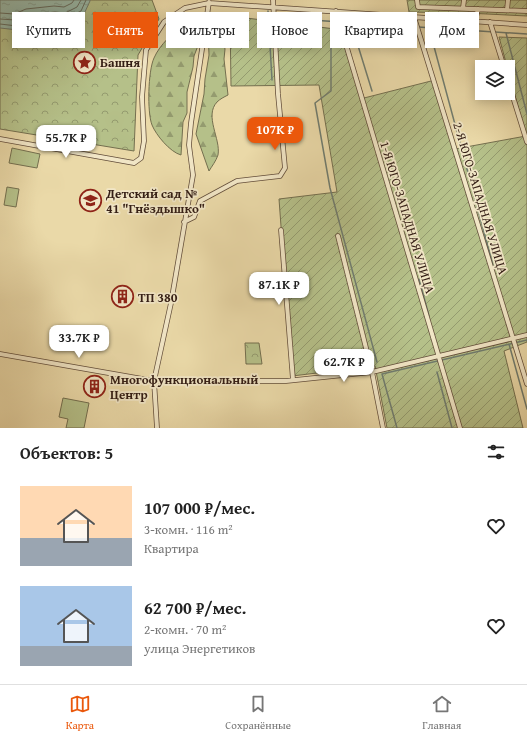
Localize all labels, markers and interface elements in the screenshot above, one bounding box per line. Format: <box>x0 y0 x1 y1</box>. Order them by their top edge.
chip: Купить <box>12 12 85 48</box>
chip: Снять <box>93 12 158 48</box>
chip: Фильтры <box>166 12 249 48</box>
chip: Новое <box>257 12 322 48</box>
chip: Квартира <box>330 12 417 48</box>
chip: Дом <box>425 12 479 48</box>
place icon: Башня <box>71 49 97 75</box>
place label: Башня <box>100 53 140 72</box>
map controls <box>475 60 515 100</box>
button: layers <box>475 60 515 100</box>
pin: 107K ₽ <box>242 117 308 151</box>
text: 107K ₽ <box>256 120 294 139</box>
street label: 2-Я ЮГО-ЗАПАДНАЯ УЛИЦА <box>448 120 513 277</box>
pin: 55.7K ₽ <box>29 125 103 159</box>
text: 55.7K ₽ <box>45 128 87 147</box>
street label: 1-Я ЮГО-ЗАПАДНАЯ УЛИЦА <box>375 139 440 296</box>
place label: Детский сад № 41 "Гнёздышко" <box>105 184 205 218</box>
school or university icon: Детский сад № 41 "Гнёздышко" <box>78 187 104 213</box>
pin: 87.1K ₽ <box>242 272 316 306</box>
text: 87.1K ₽ <box>258 275 300 294</box>
building icon: ТП 380 <box>109 284 135 310</box>
place label: ТП 380 <box>138 288 178 307</box>
pin: 33.7K ₽ <box>42 325 116 359</box>
text: 33.7K ₽ <box>58 328 100 347</box>
pin: 62.7K ₽ <box>307 349 381 383</box>
text: 62.7K ₽ <box>323 352 365 371</box>
place label: Многофункциональный Центр <box>110 370 258 404</box>
building icon: Многофункциональный Центр <box>81 373 107 399</box>
text: Объектов: 5 <box>20 440 113 465</box>
icon: filters <box>485 441 507 463</box>
text: 107 000 ₽/мес. <box>144 495 255 520</box>
icon: home <box>52 502 100 550</box>
icon: heart <box>485 515 507 537</box>
text: 3-комн. · 116 m² <box>144 520 233 539</box>
text: Квартира <box>144 539 199 558</box>
text: 62 700 ₽/мес. <box>144 595 246 620</box>
icon: home <box>52 602 100 650</box>
icon: heart <box>485 615 507 637</box>
text: 2-комн. · 70 m² <box>144 620 226 639</box>
text: улица Энергетиков <box>144 639 255 658</box>
tab: Карта <box>66 693 94 733</box>
tab: Сохранённые <box>225 693 291 733</box>
tab: Главная <box>422 693 461 733</box>

